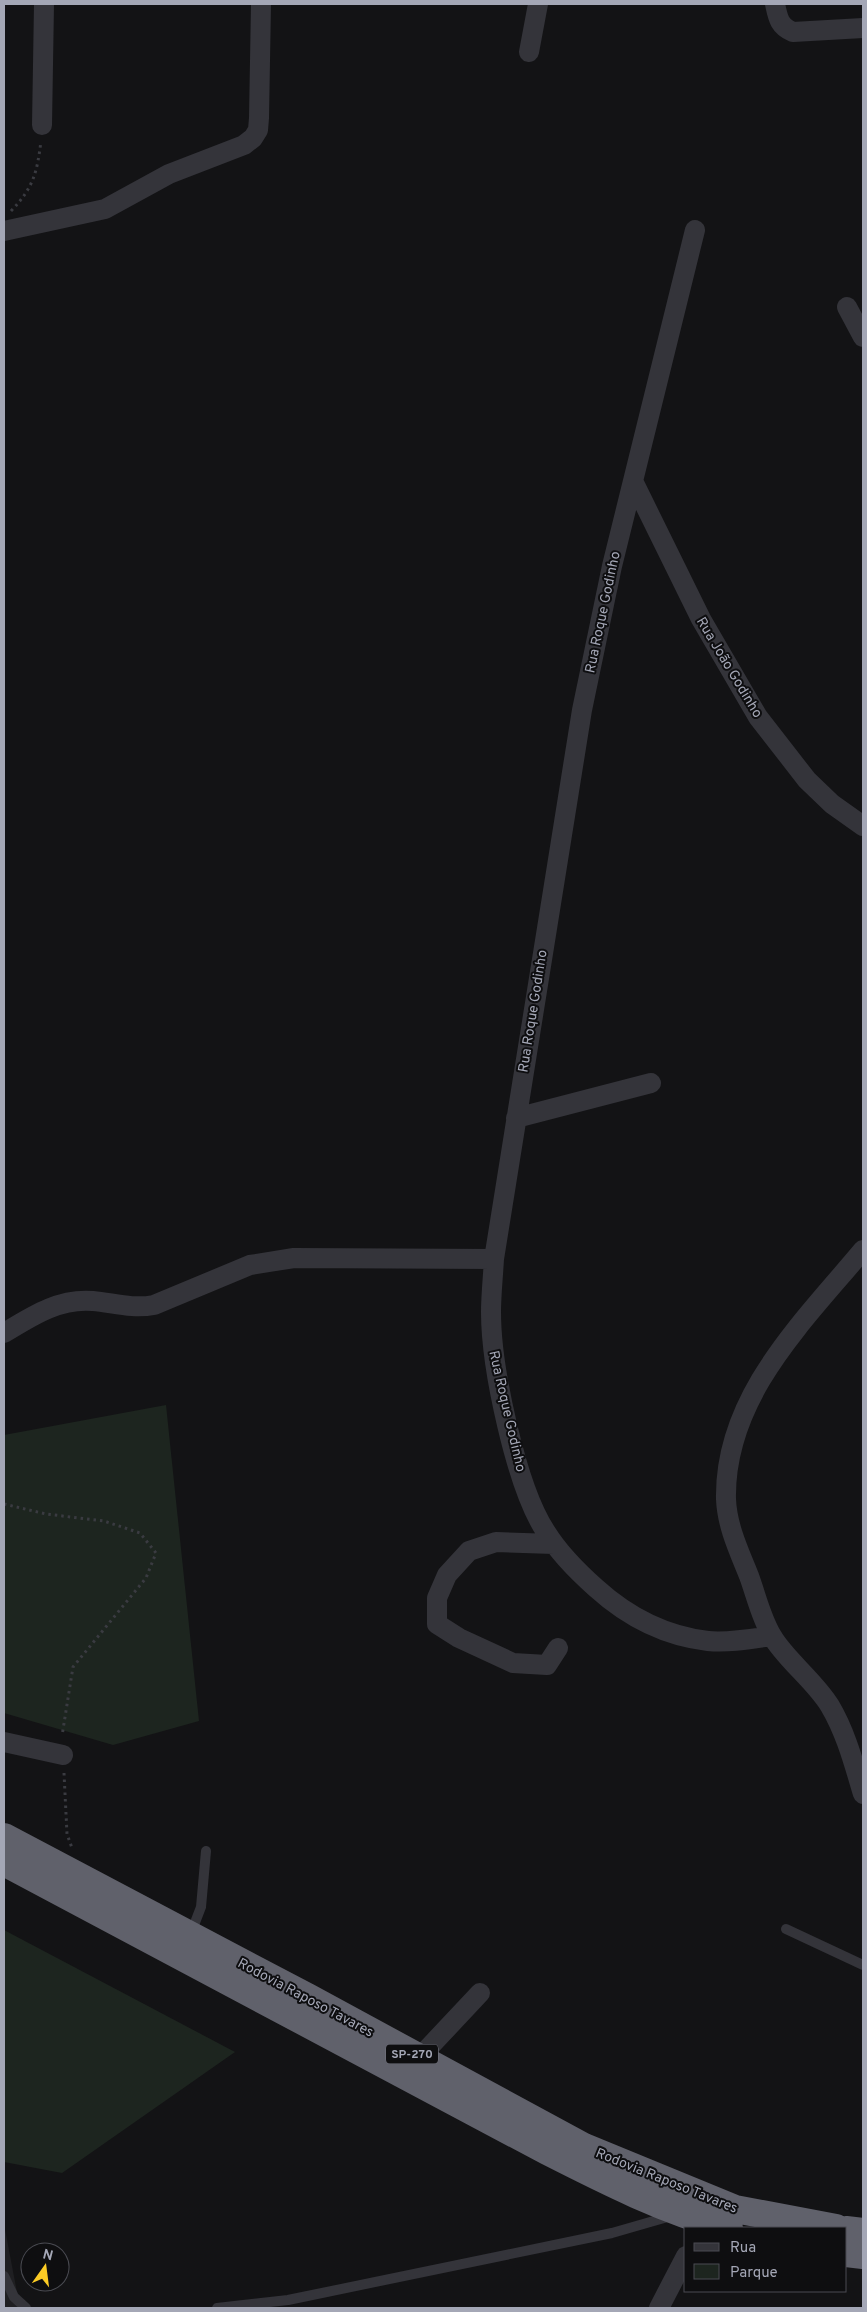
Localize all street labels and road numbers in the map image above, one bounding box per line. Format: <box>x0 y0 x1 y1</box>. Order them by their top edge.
street label: Rua Roque Godinho <box>582 550 625 675</box>
street label: Rua João Godinho <box>692 614 766 721</box>
street label: Rua Roque Godinho <box>515 948 552 1074</box>
street label: Rua Roque Godinho <box>484 1349 529 1474</box>
street label: Rodovia Raposo Tavares <box>234 1955 376 2041</box>
road number: SP-270 <box>386 2045 438 2064</box>
street label: Rodovia Raposo Tavares <box>593 2145 740 2218</box>

